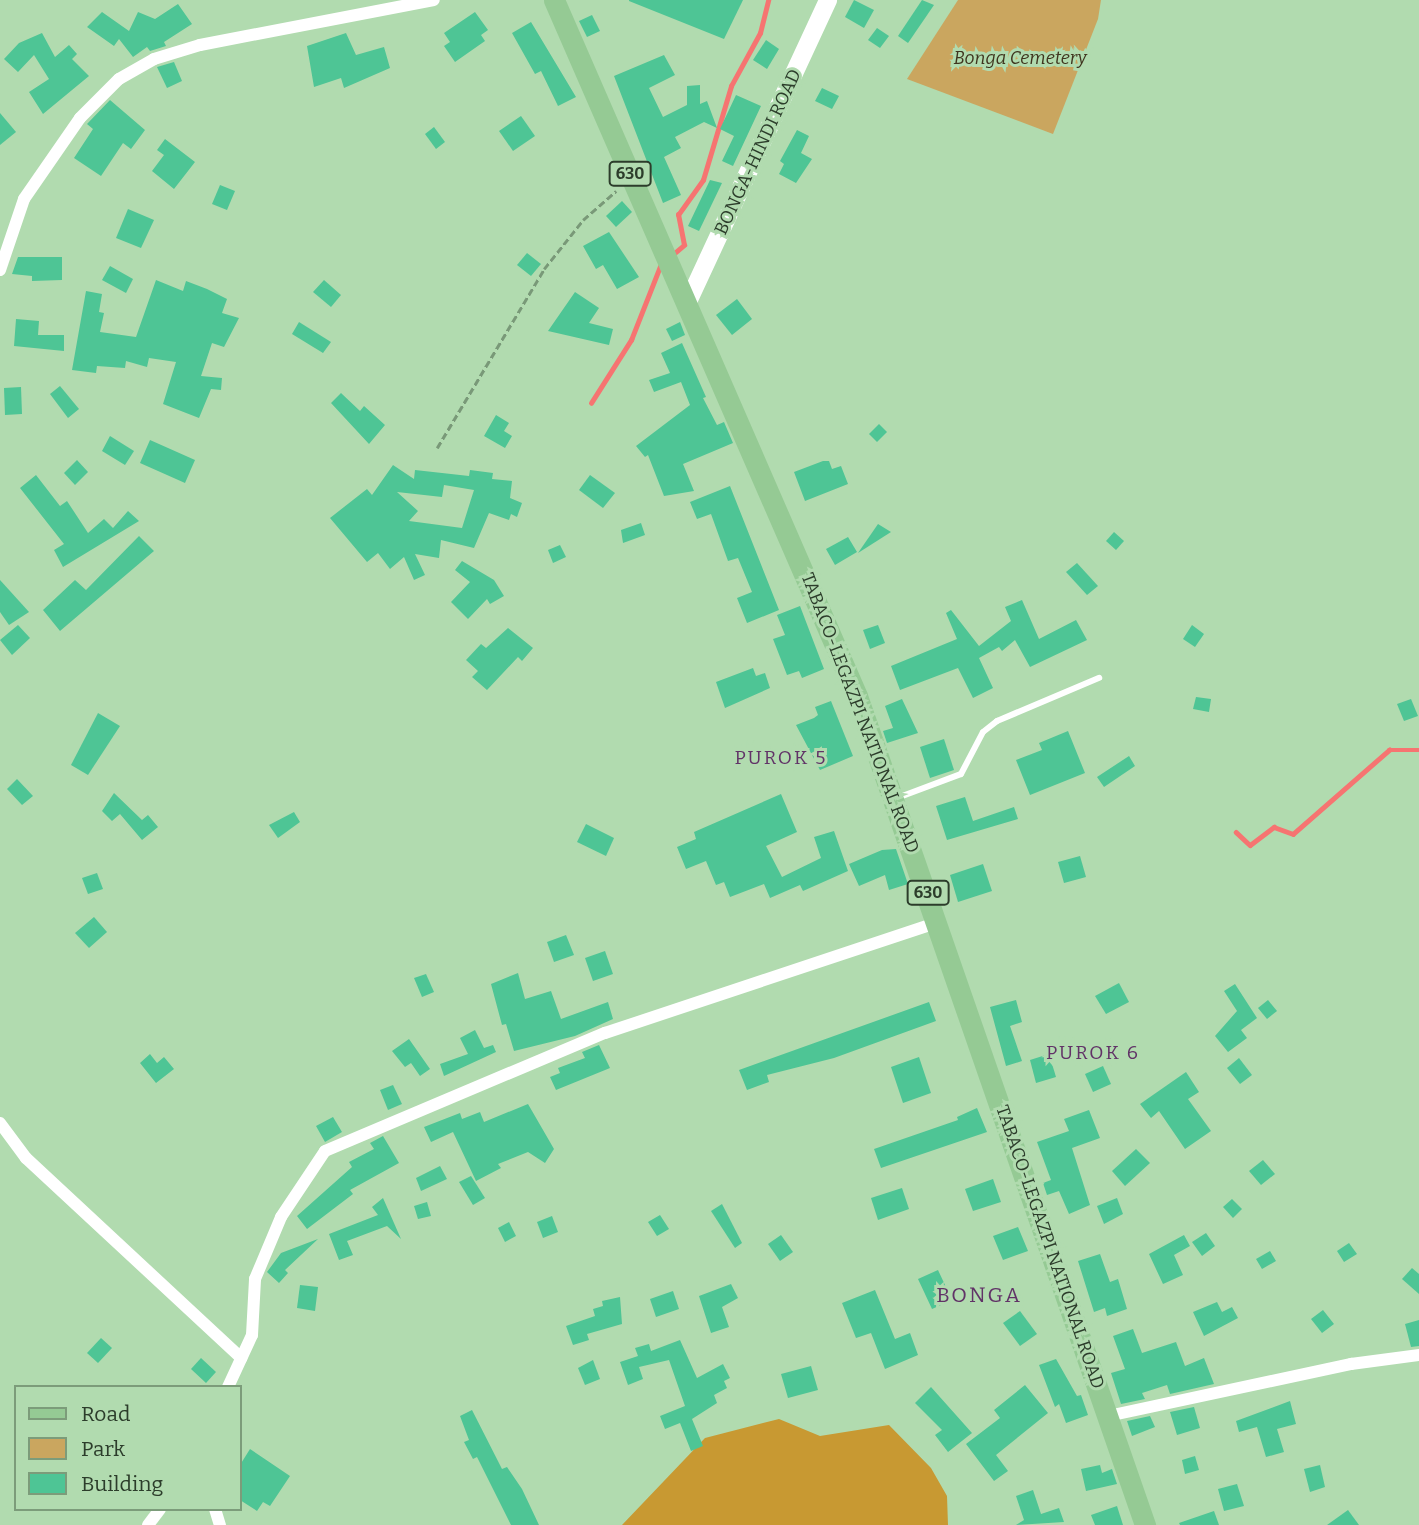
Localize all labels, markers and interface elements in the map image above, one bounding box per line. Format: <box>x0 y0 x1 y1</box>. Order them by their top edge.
park label: Bonga Cemetery <box>953 47 1087 69</box>
street label: BONGA-HINDI ROAD <box>710 66 806 238</box>
road number: 630 <box>607 162 653 186</box>
street label: TABACO-LEGAZPI NATIONAL ROAD <box>796 570 924 856</box>
district label: PUROK 5 <box>735 747 827 769</box>
road number: 630 <box>905 880 951 906</box>
district label: PUROK 6 <box>1047 1042 1139 1064</box>
street label: TABACO-LEGAZPI NATIONAL ROAD <box>991 1102 1109 1392</box>
district label: BONGA <box>937 1282 1021 1308</box>
legend <box>14 1385 242 1511</box>
text: Road <box>81 1401 130 1427</box>
text: Park <box>81 1436 125 1462</box>
text: Building <box>81 1471 163 1497</box>

